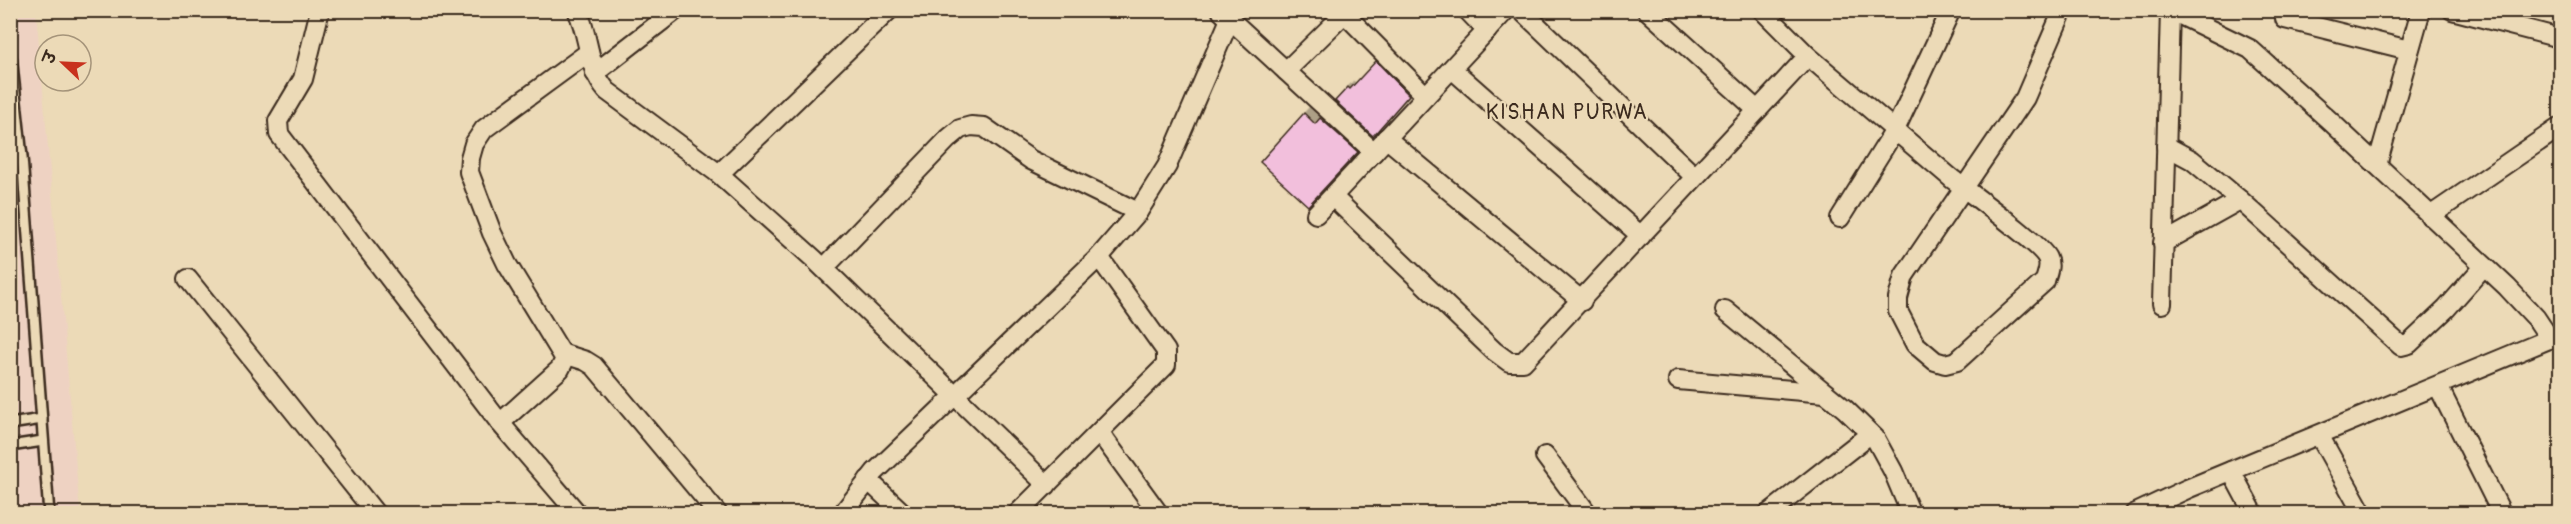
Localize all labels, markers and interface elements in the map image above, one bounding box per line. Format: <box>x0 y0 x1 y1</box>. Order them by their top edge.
north arrow <box>33 33 93 93</box>
text: उ <box>38 47 62 68</box>
district label: KISHAN PURWA <box>1486 99 1648 126</box>

